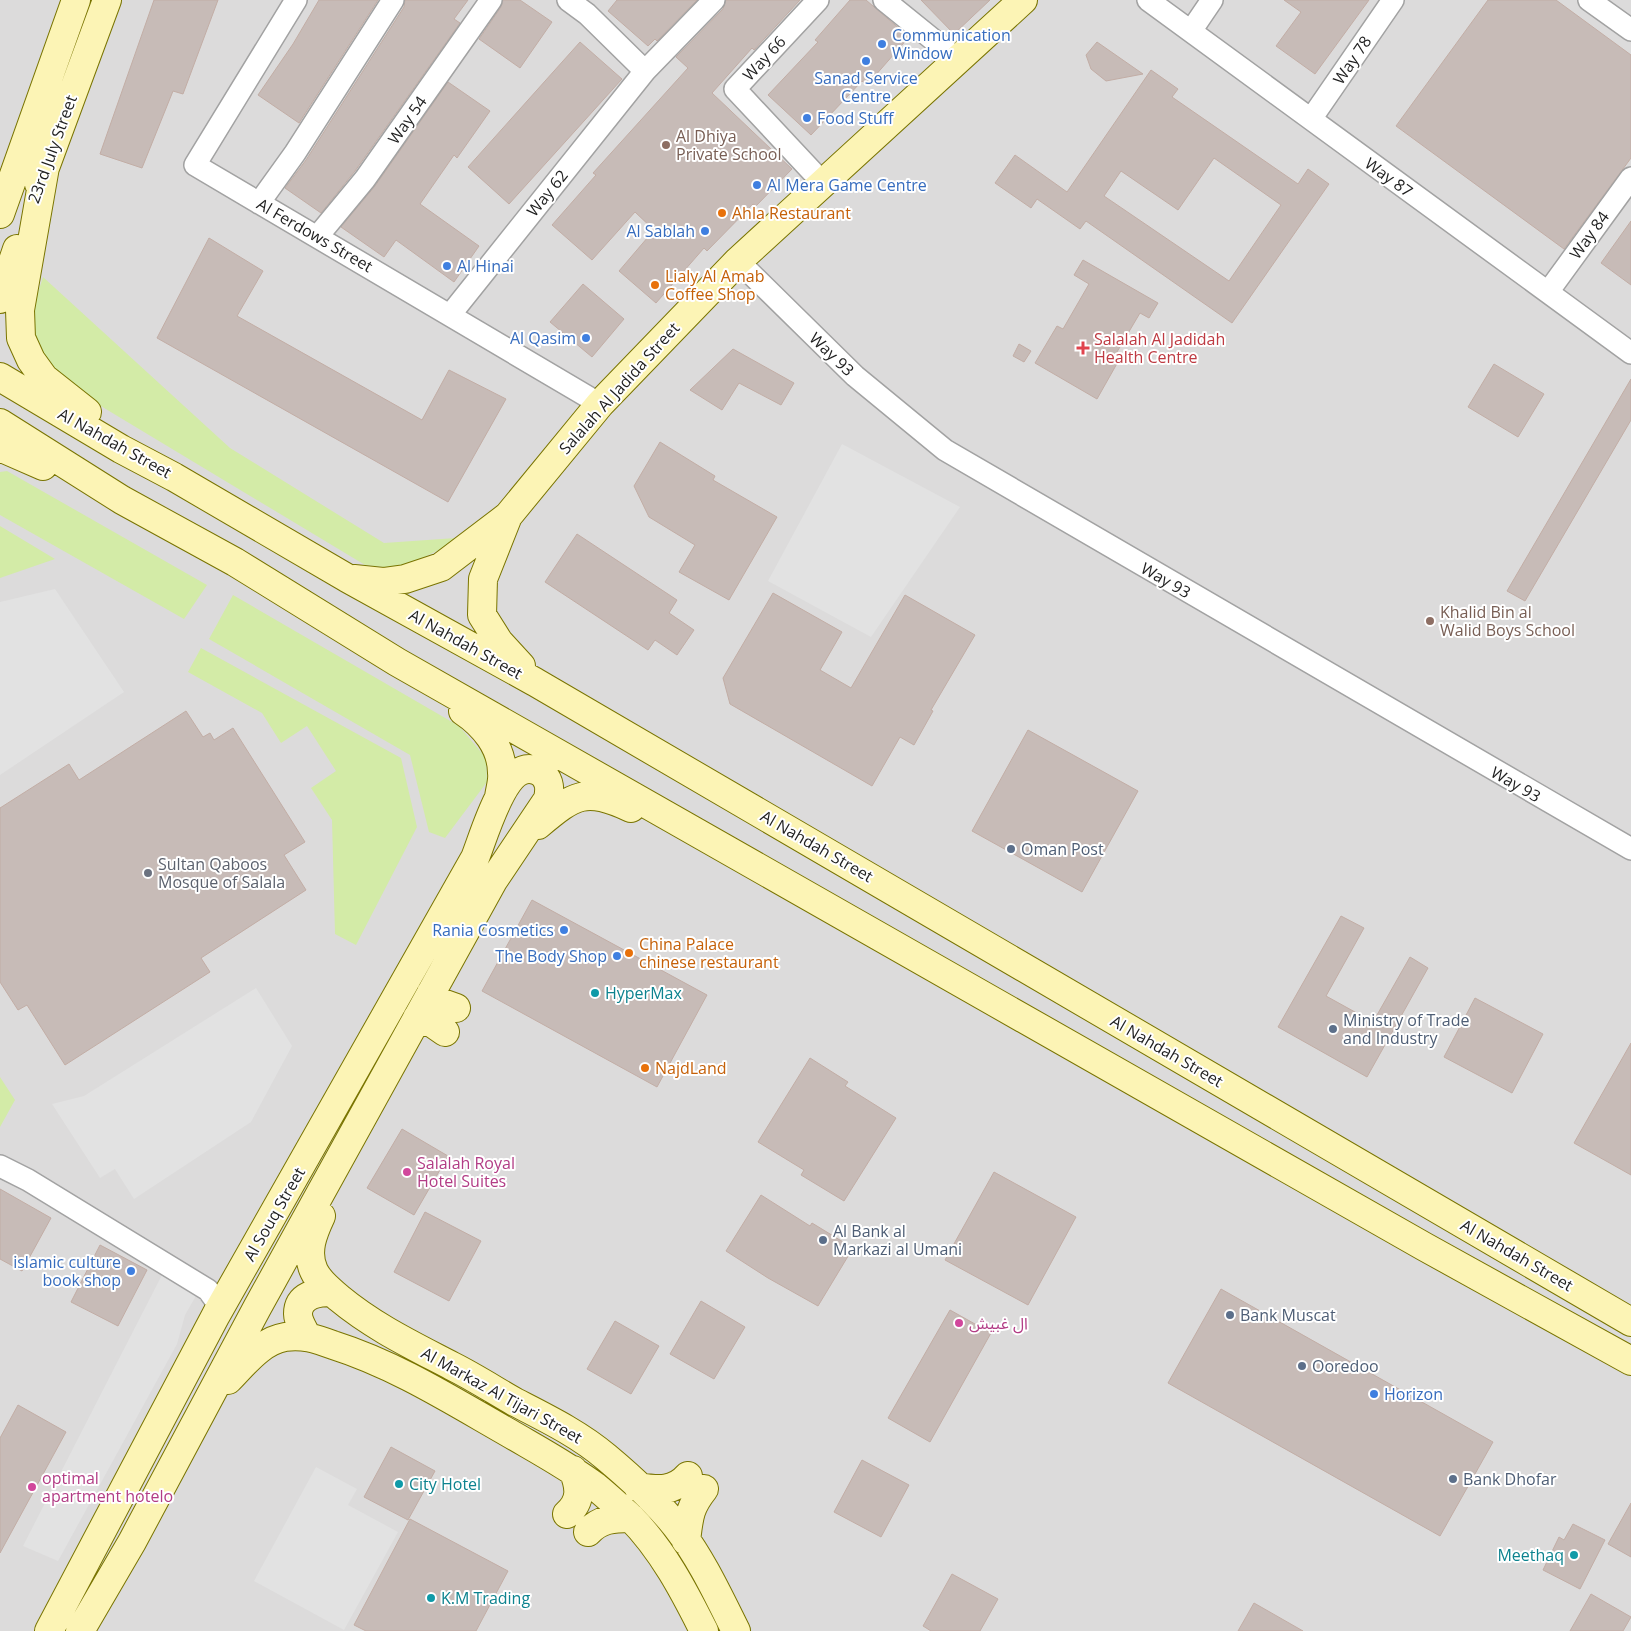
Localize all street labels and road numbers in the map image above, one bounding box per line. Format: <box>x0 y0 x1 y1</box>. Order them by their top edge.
street label: Way 66 <box>737 31 791 85</box>
street label: Way 78 <box>1328 31 1376 89</box>
street label: 23rd July Street <box>22 91 82 206</box>
street label: Way 54 <box>382 92 432 148</box>
street label: Way 87 <box>1361 152 1417 202</box>
street label: Way 62 <box>521 165 573 221</box>
street label: Al Ferdows Street <box>253 193 377 277</box>
street label: Way 84 <box>1564 207 1614 263</box>
street label: Salalah Al Jadida Street <box>554 317 684 459</box>
street label: Way 93 <box>805 327 859 381</box>
street label: Al Nahdah Street <box>54 403 176 483</box>
street label: Way 93 <box>1137 557 1195 603</box>
street label: Al Nahdah Street <box>405 604 527 684</box>
street label: Way 93 <box>1487 761 1545 807</box>
street label: Al Nahdah Street <box>757 805 877 887</box>
street label: Al Nahdah Street <box>1107 1010 1227 1092</box>
street label: Al Souq Street <box>238 1163 310 1265</box>
street label: Al Nahdah Street <box>1457 1214 1577 1296</box>
street label: Al Markaz Al Tijari Street <box>418 1342 587 1449</box>

